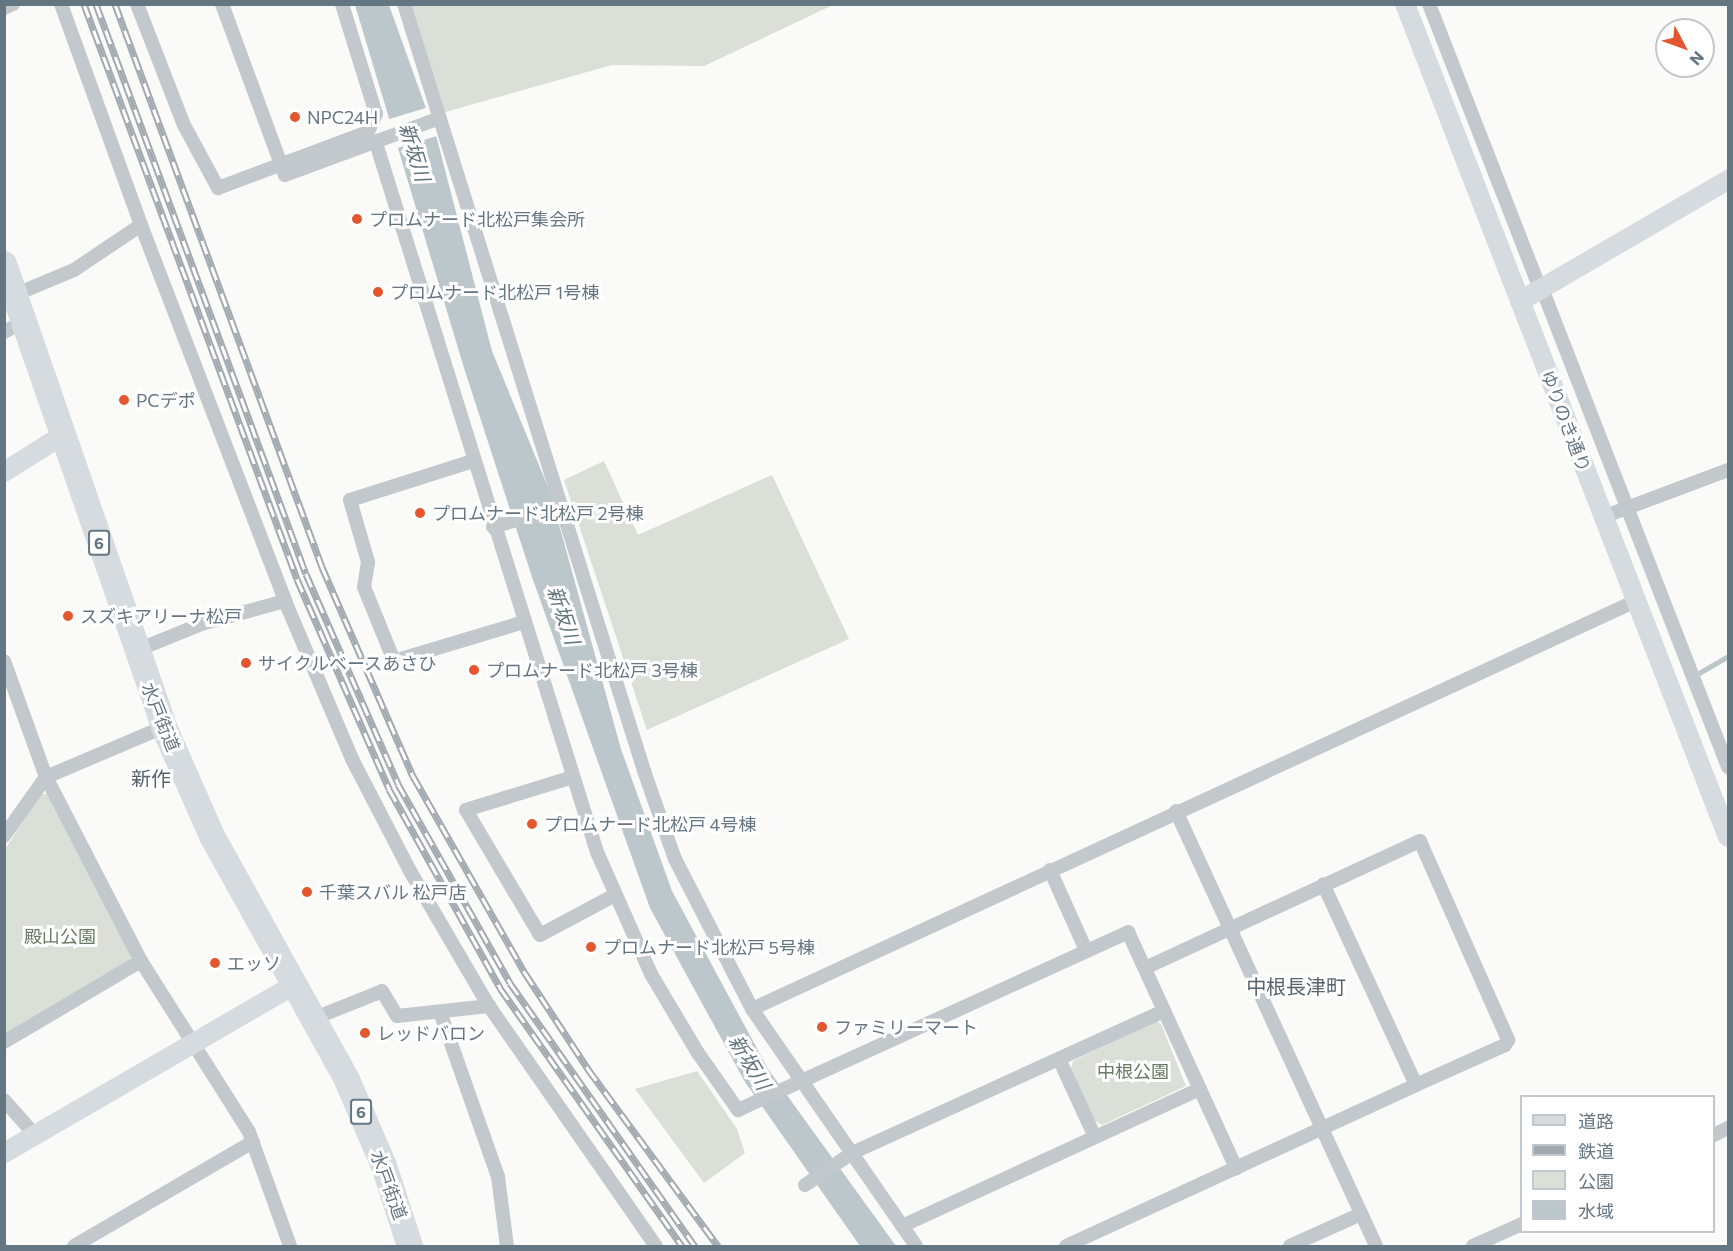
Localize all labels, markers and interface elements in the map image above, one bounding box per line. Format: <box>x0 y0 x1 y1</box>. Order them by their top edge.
north arrow <box>1655 18 1715 78</box>
text: N <box>1686 48 1709 70</box>
place label: NPC24H <box>307 106 378 128</box>
marker: NPC24H <box>288 110 302 124</box>
water label: 新坂川 <box>395 120 435 184</box>
place label: プロムナード北松戸集会所 <box>369 208 585 230</box>
marker: プロムナード北松戸集会所 <box>350 212 364 226</box>
place label: プロムナード北松戸 1号棟 <box>390 281 599 303</box>
marker: プロムナード北松戸 1号棟 <box>371 285 385 299</box>
street label: ゆりのき通り <box>1537 367 1595 475</box>
place label: PCデポ <box>136 389 196 411</box>
marker: PCデポ <box>117 393 131 407</box>
place label: プロムナード北松戸 2号棟 <box>432 502 643 524</box>
marker: プロムナード北松戸 2号棟 <box>413 506 427 520</box>
road number: 6 <box>87 530 111 556</box>
water label: 新坂川 <box>543 583 585 647</box>
place label: スズキアリーナ松戸 <box>80 605 242 627</box>
marker: スズキアリーナ松戸 <box>61 609 75 623</box>
place label: サイクルベースあさひ <box>258 652 438 674</box>
marker: サイクルベースあさひ <box>239 656 253 670</box>
place label: プロムナード北松戸 3号棟 <box>486 659 698 681</box>
marker: プロムナード北松戸 3号棟 <box>467 663 481 677</box>
street label: 水戸街道 <box>138 680 184 754</box>
district label: 新作 <box>131 766 171 790</box>
place label: プロムナード北松戸 4号棟 <box>544 813 756 835</box>
marker: プロムナード北松戸 4号棟 <box>525 817 539 831</box>
place label: 千葉スバル 松戸店 <box>319 881 466 903</box>
marker: 千葉スバル 松戸店 <box>300 885 314 899</box>
park label: 殿山公園 <box>24 925 96 947</box>
place label: プロムナード北松戸 5号棟 <box>603 936 815 958</box>
marker: プロムナード北松戸 5号棟 <box>584 940 598 954</box>
place label: エッソ <box>227 952 281 974</box>
marker: エッソ <box>208 956 222 970</box>
district label: 中根長津町 <box>1246 974 1346 998</box>
place label: ファミリーマート <box>834 1016 978 1038</box>
marker: ファミリーマート <box>815 1020 829 1034</box>
place label: レッドバロン <box>377 1022 485 1044</box>
marker: レッドバロン <box>358 1026 372 1040</box>
water label: 新坂川 <box>724 1030 776 1094</box>
park label: 中根公園 <box>1097 1060 1169 1082</box>
legend <box>1520 1095 1715 1233</box>
road number: 6 <box>349 1099 373 1125</box>
text: 道路 <box>1578 1110 1614 1132</box>
text: 鉄道 <box>1578 1140 1614 1162</box>
street label: 水戸街道 <box>367 1147 411 1223</box>
text: 公園 <box>1578 1170 1614 1192</box>
text: 水域 <box>1578 1200 1614 1222</box>

